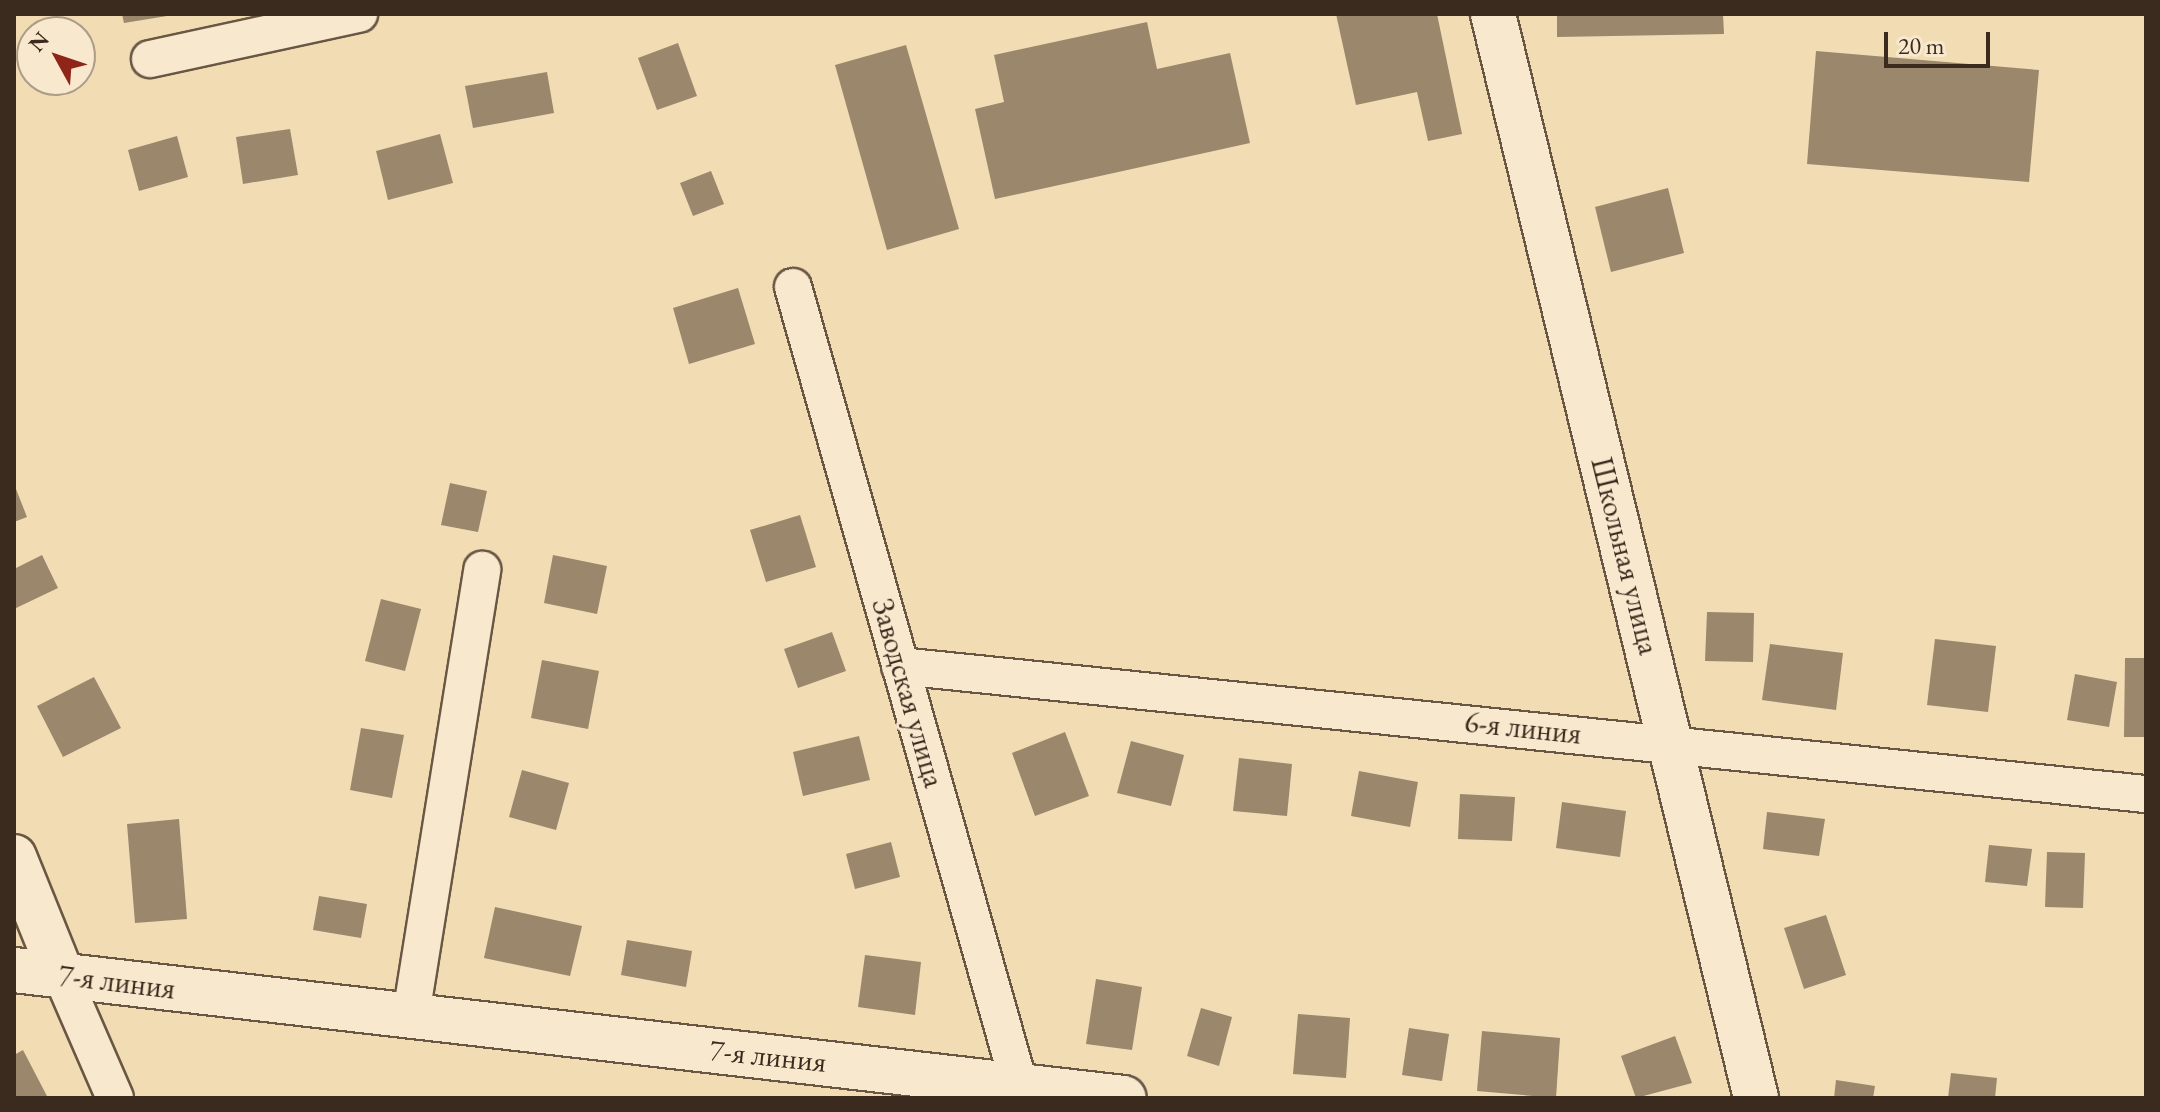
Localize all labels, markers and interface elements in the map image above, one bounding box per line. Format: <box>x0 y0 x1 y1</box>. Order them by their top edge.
north arrow <box>16 16 96 96</box>
scale bar <box>1888 16 1994 66</box>
text: N <box>22 25 56 58</box>
text: 20 m <box>1898 30 1945 61</box>
street label: Школьная улица <box>1583 454 1667 658</box>
street label: Заводская улица <box>864 594 952 792</box>
street label: 6-я линия <box>1463 704 1583 752</box>
street label: 7-я линия <box>57 957 177 1007</box>
street label: 7-я линия <box>708 1032 828 1080</box>

